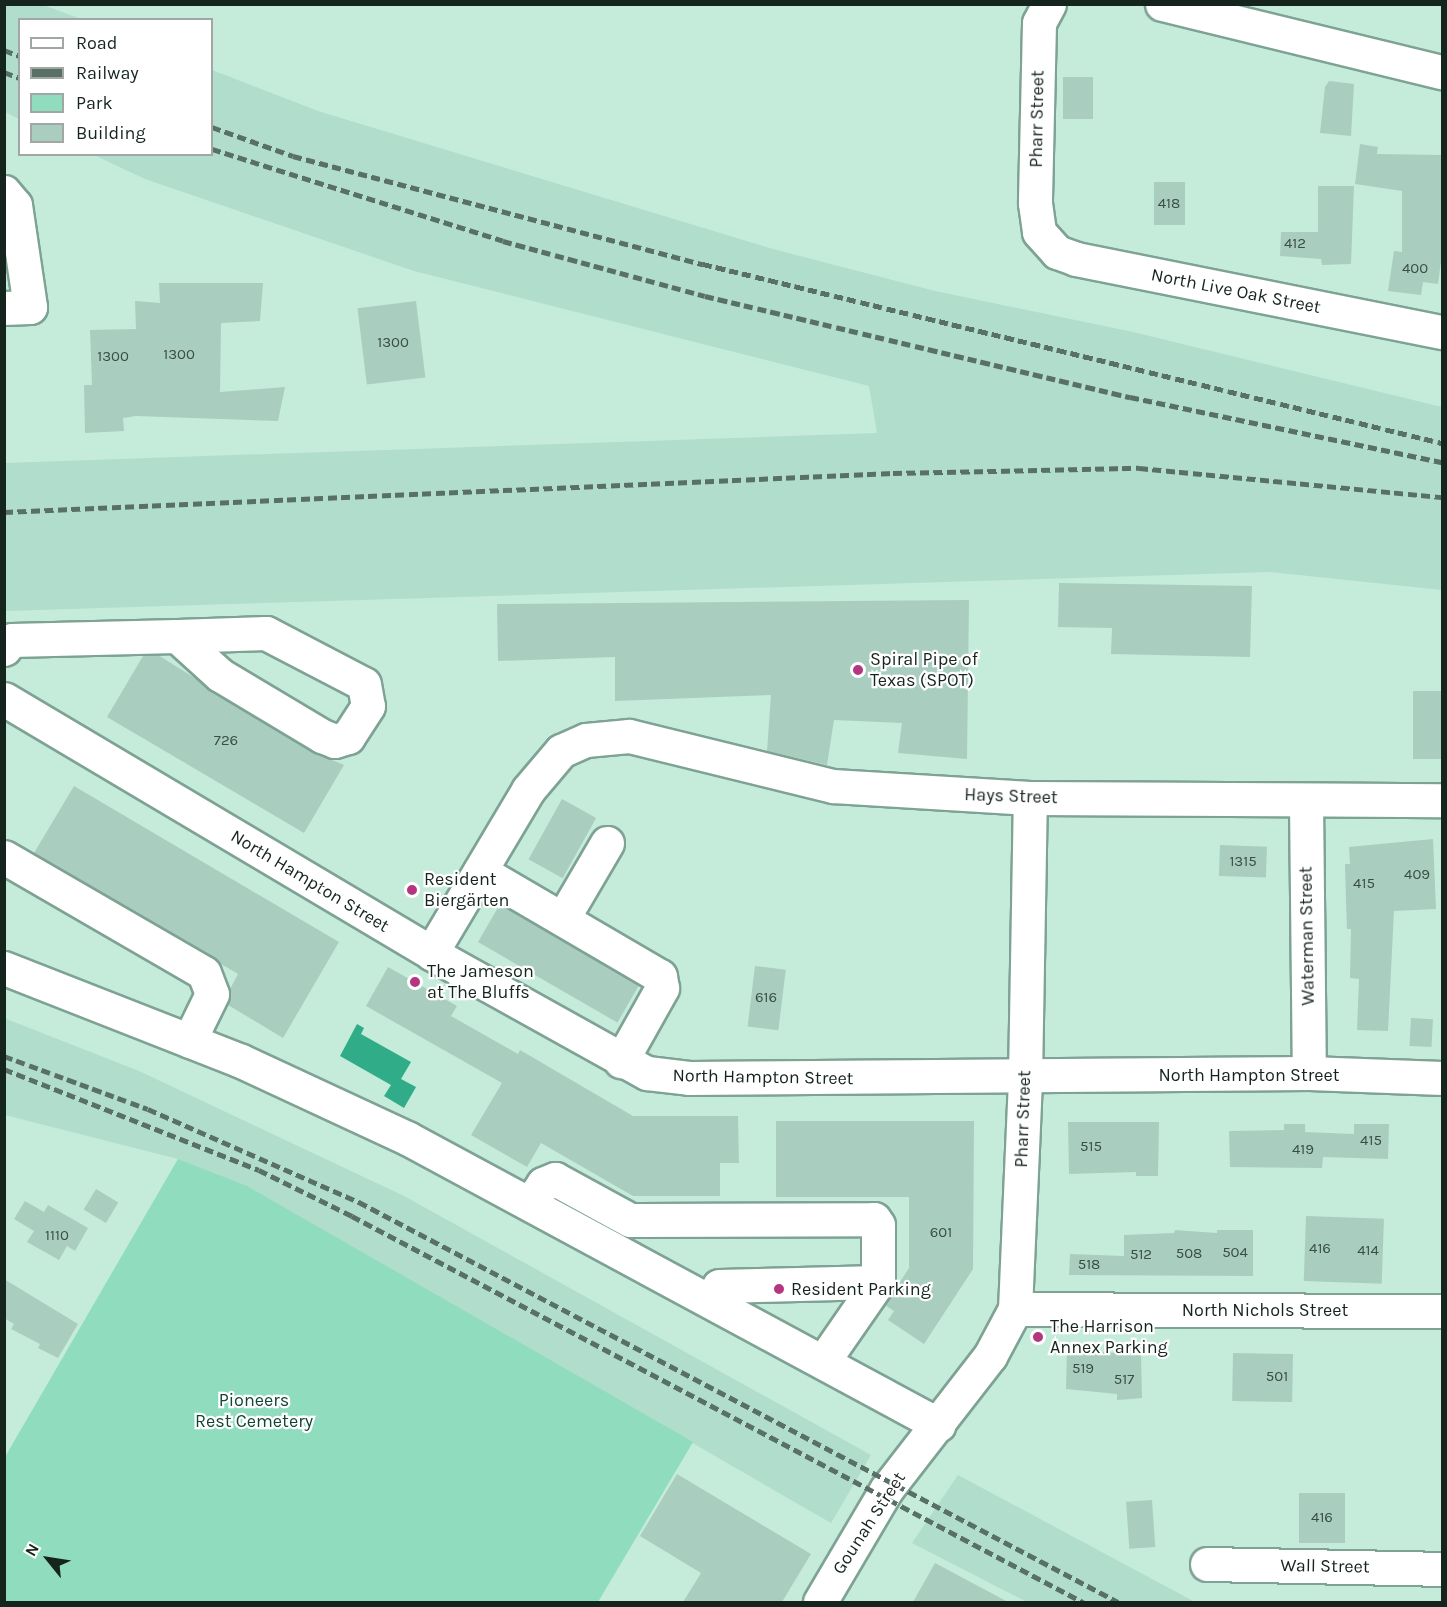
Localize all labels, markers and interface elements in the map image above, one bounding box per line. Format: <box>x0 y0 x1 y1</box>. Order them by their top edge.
legend <box>18 18 213 156</box>
text: Road <box>76 32 117 54</box>
text: Railway <box>76 62 139 84</box>
street label: Pharr Street <box>1025 70 1049 168</box>
text: Park <box>76 92 113 114</box>
text: Building <box>76 122 146 144</box>
house number: 418 <box>1158 195 1180 213</box>
house number: 412 <box>1284 235 1306 253</box>
house number: 400 <box>1402 260 1428 278</box>
street label: North Live Oak Street <box>1149 264 1323 318</box>
house number: 1300 <box>377 334 409 352</box>
house number: 1300 <box>163 346 195 364</box>
house number: 1300 <box>97 348 129 366</box>
place label: Spiral Pipe of Texas (SPOT) <box>870 649 978 692</box>
marker: Spiral Pipe of Texas (SPOT) <box>851 663 865 677</box>
house number: 726 <box>214 732 238 750</box>
street label: Hays Street <box>964 784 1058 808</box>
street label: North Hampton Street <box>227 825 393 937</box>
house number: 1315 <box>1229 853 1257 871</box>
street label: Waterman Street <box>1295 866 1319 1006</box>
house number: 409 <box>1404 866 1430 884</box>
place label: Resident Biergärten <box>424 869 509 912</box>
house number: 415 <box>1353 875 1375 893</box>
marker: Resident Biergärten <box>405 883 419 897</box>
place label: The Jameson at The Bluffs <box>427 961 534 1004</box>
marker: The Jameson at The Bluffs <box>408 975 422 989</box>
house number: 616 <box>755 989 777 1007</box>
street label: North Hampton Street <box>1158 1064 1340 1086</box>
street label: North Hampton Street <box>672 1065 854 1089</box>
street label: Pharr Street <box>1011 1070 1035 1168</box>
house number: 415 <box>1360 1132 1382 1150</box>
house number: 515 <box>1080 1138 1102 1156</box>
house number: 419 <box>1292 1141 1314 1159</box>
house number: 601 <box>930 1224 952 1242</box>
house number: 1110 <box>45 1227 69 1245</box>
house number: 416 <box>1309 1240 1331 1258</box>
house number: 414 <box>1357 1242 1379 1260</box>
house number: 504 <box>1222 1244 1248 1262</box>
house number: 508 <box>1176 1245 1202 1263</box>
house number: 512 <box>1130 1246 1152 1264</box>
house number: 518 <box>1078 1256 1100 1274</box>
place label: Resident Parking <box>791 1278 931 1300</box>
marker: Resident Parking <box>772 1282 786 1296</box>
street label: North Nichols Street <box>1182 1299 1348 1321</box>
place label: The Harrison Annex Parking <box>1050 1316 1168 1358</box>
marker: The Harrison Annex Parking <box>1031 1330 1045 1344</box>
house number: 519 <box>1072 1360 1094 1378</box>
house number: 501 <box>1266 1368 1288 1386</box>
house number: 517 <box>1114 1371 1134 1389</box>
park label: Pioneers Rest Cemetery <box>195 1390 313 1432</box>
street label: Gounah Street <box>828 1468 910 1578</box>
house number: 416 <box>1311 1509 1333 1527</box>
north arrow <box>18 1529 78 1589</box>
text: N <box>21 1540 43 1559</box>
street label: Wall Street <box>1280 1554 1370 1578</box>

